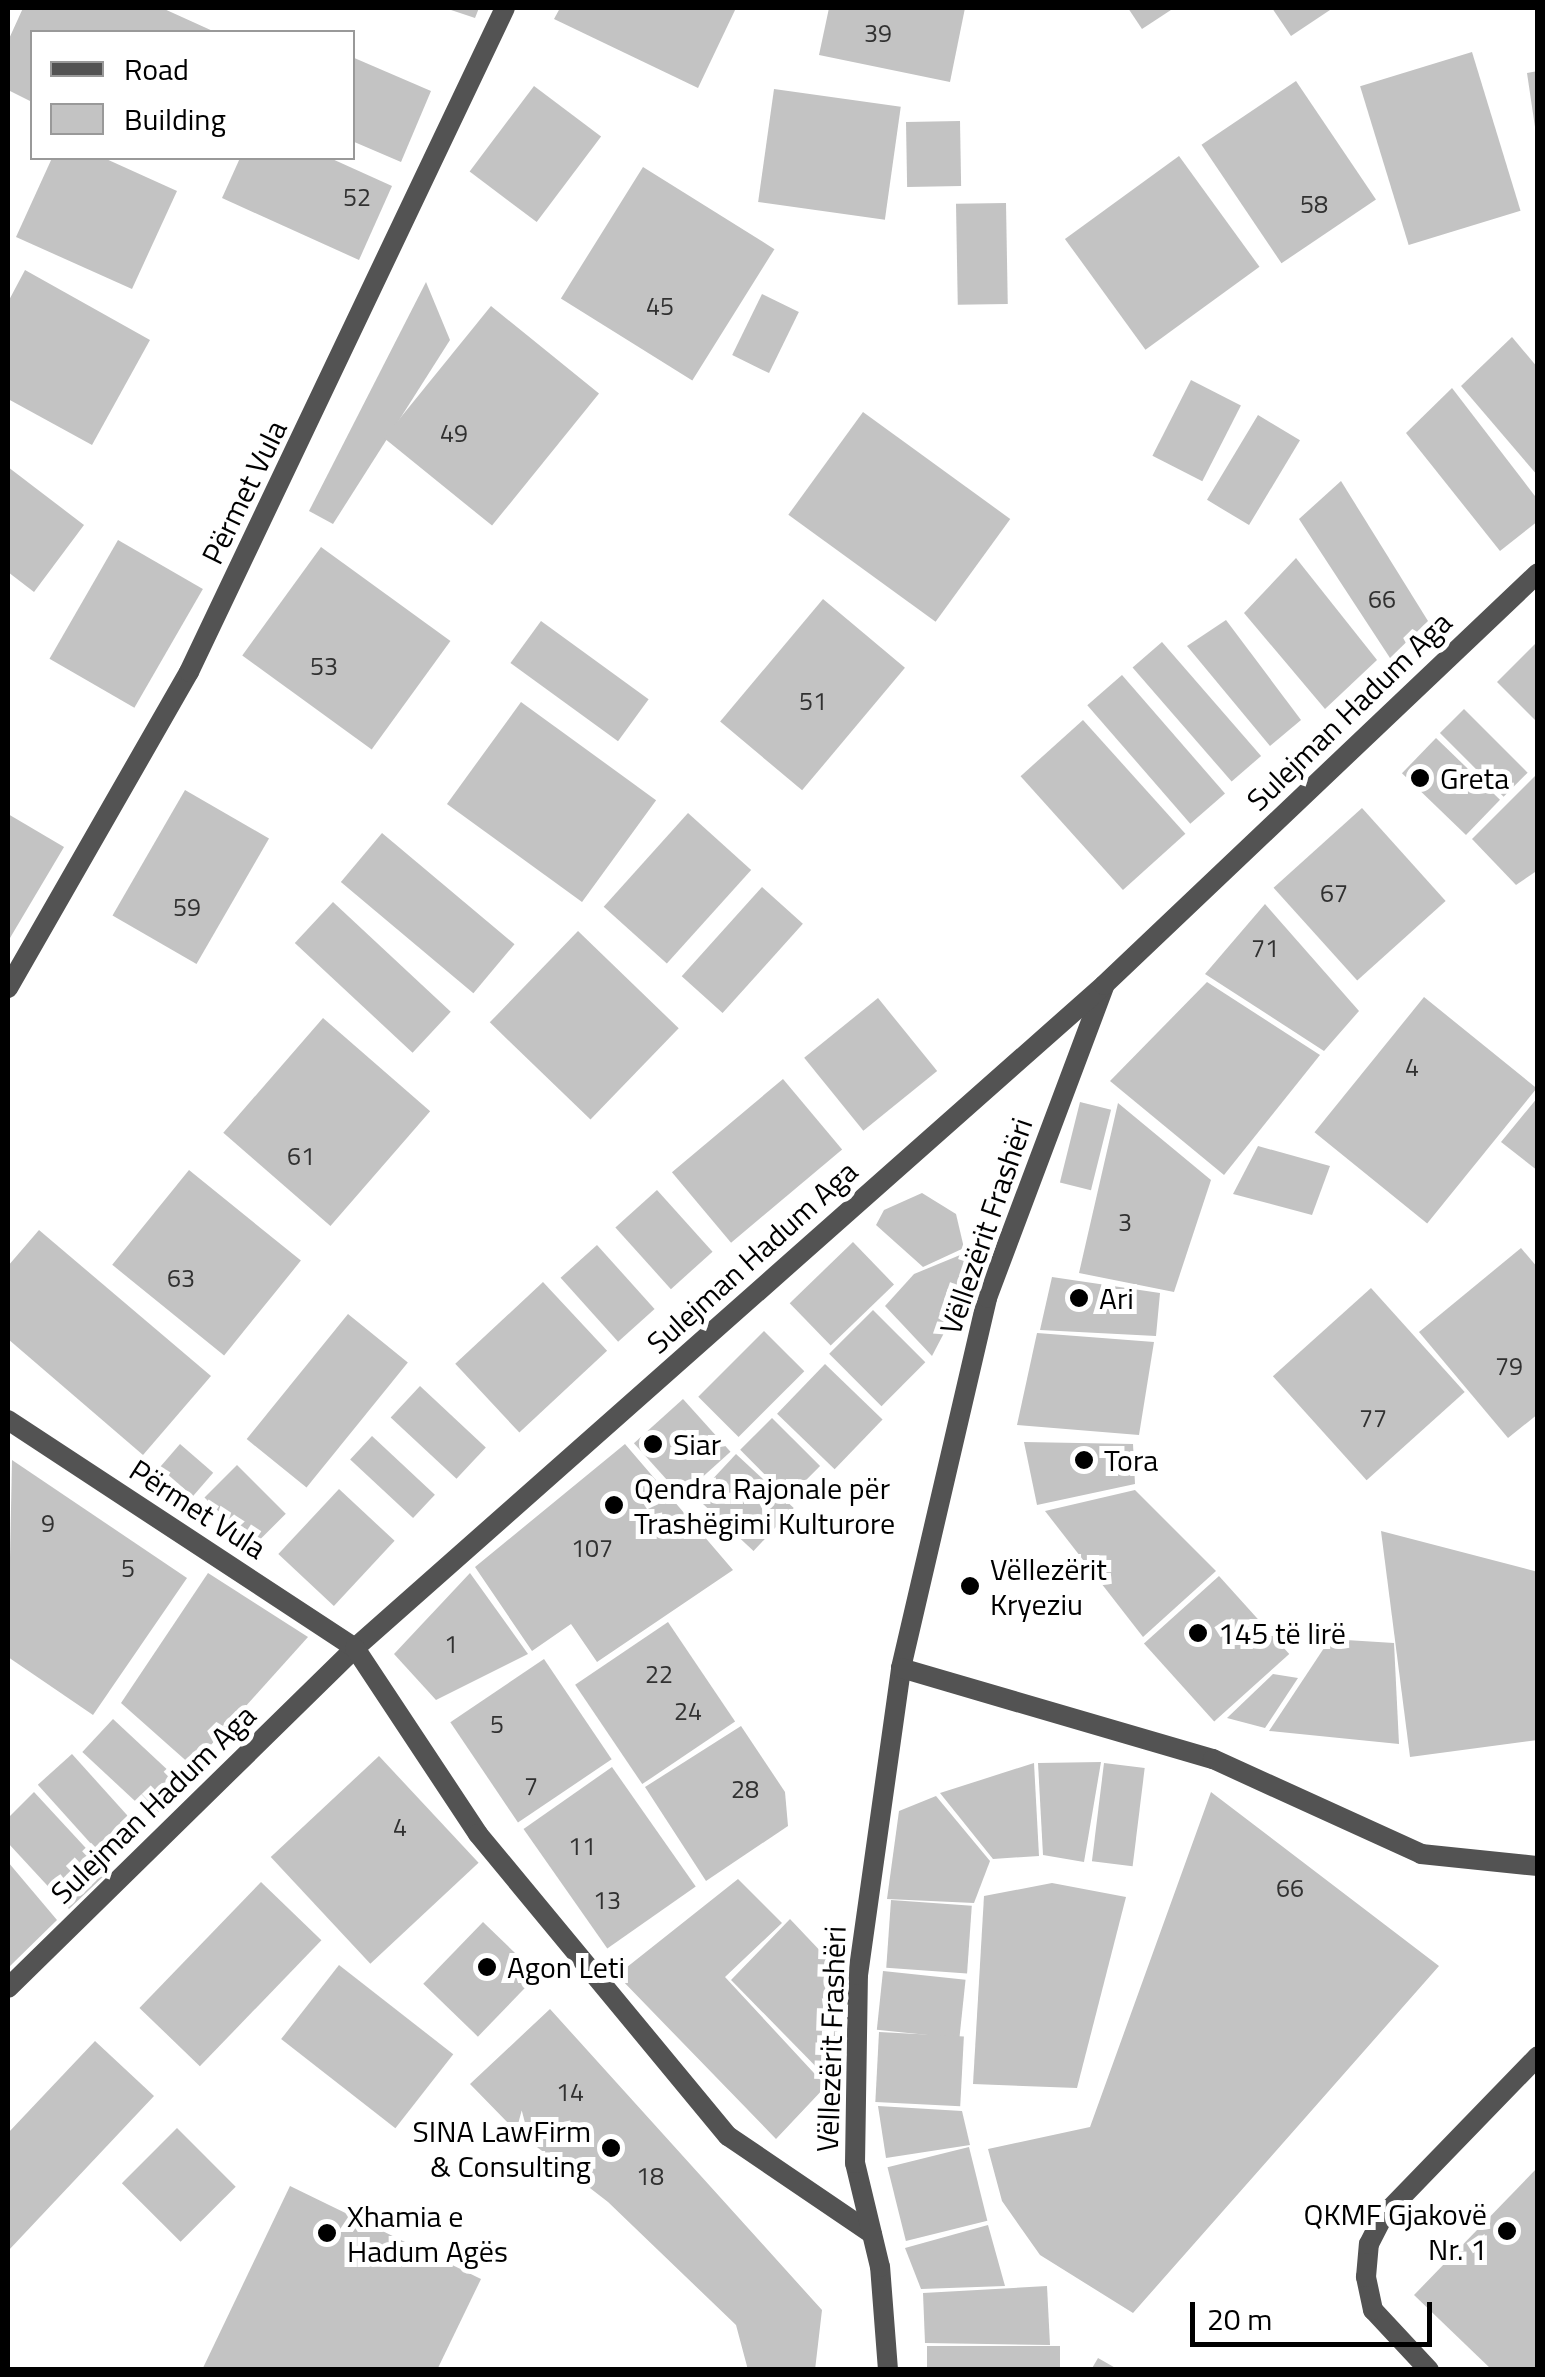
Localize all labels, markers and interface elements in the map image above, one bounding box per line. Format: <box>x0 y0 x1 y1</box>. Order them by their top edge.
house number: 39 <box>864 18 892 48</box>
legend <box>30 30 355 160</box>
text: Road <box>124 46 189 92</box>
text: Building <box>124 96 226 142</box>
house number: 52 <box>343 182 371 212</box>
house number: 58 <box>1300 189 1328 219</box>
house number: 45 <box>646 291 674 321</box>
street label: Përmet Vula <box>194 414 294 570</box>
house number: 49 <box>440 418 468 448</box>
house number: 66 <box>1368 584 1396 614</box>
street label: Sulejman Hadum Aga <box>1239 604 1459 818</box>
house number: 53 <box>310 651 338 681</box>
house number: 51 <box>799 686 827 716</box>
place label: Greta <box>1440 760 1509 796</box>
marker: Greta <box>1409 767 1431 789</box>
house number: 67 <box>1320 878 1348 908</box>
house number: 59 <box>173 892 201 922</box>
house number: 71 <box>1251 933 1279 963</box>
house number: 4 <box>1405 1052 1419 1082</box>
street label: Vëllezërit Frashëri <box>932 1113 1040 1339</box>
house number: 61 <box>287 1141 315 1171</box>
street label: Sulejman Hadum Aga <box>639 1153 865 1361</box>
house number: 3 <box>1118 1207 1132 1237</box>
house number: 63 <box>167 1263 195 1293</box>
place label: Ari <box>1099 1280 1134 1316</box>
marker: Ari <box>1068 1287 1090 1309</box>
house number: 79 <box>1495 1351 1523 1381</box>
house number: 77 <box>1359 1403 1387 1433</box>
place label: Siar <box>673 1426 721 1462</box>
marker: Siar <box>642 1433 664 1455</box>
place label: Tora <box>1104 1442 1158 1478</box>
marker: Tora <box>1073 1449 1095 1471</box>
street label: Përmet Vula <box>123 1452 273 1566</box>
place label: Qendra Rajonale për Trashëgimi Kulturore <box>634 1470 895 1540</box>
marker: Qendra Rajonale për Trashëgimi Kulturore <box>603 1494 625 1516</box>
house number: 9 <box>41 1508 55 1538</box>
house number: 107 <box>571 1533 613 1563</box>
place label: Vëllezërit Kryeziu <box>990 1551 1107 1622</box>
house number: 5 <box>121 1553 135 1583</box>
marker: Vëllezërit Kryeziu <box>959 1575 981 1597</box>
place label: 145 të lirë <box>1218 1615 1346 1651</box>
marker: 145 të lirë <box>1187 1622 1209 1644</box>
house number: 1 <box>444 1629 458 1659</box>
house number: 22 <box>645 1659 673 1689</box>
house number: 24 <box>674 1696 702 1726</box>
street label: Sulejman Hadum Aga <box>43 1697 263 1911</box>
house number: 5 <box>490 1709 504 1739</box>
house number: 7 <box>524 1771 538 1801</box>
house number: 28 <box>731 1774 759 1804</box>
house number: 4 <box>393 1812 407 1842</box>
house number: 11 <box>568 1831 596 1861</box>
house number: 66 <box>1276 1873 1304 1903</box>
house number: 13 <box>593 1885 621 1915</box>
street label: Vëllezërit Frashëri <box>809 1925 853 2153</box>
place label: Agon Leti <box>507 1949 625 1985</box>
marker: Agon Leti <box>476 1956 498 1978</box>
house number: 14 <box>556 2077 584 2107</box>
place label: SINA LawFirm & Consulting <box>413 2113 591 2184</box>
marker: SINA LawFirm & Consulting <box>600 2137 622 2159</box>
house number: 18 <box>636 2161 664 2191</box>
place label: QKMF Gjakovë Nr. 1 <box>1304 2196 1487 2266</box>
place label: Xhamia e Hadum Agës <box>347 2198 508 2268</box>
marker: QKMF Gjakovë Nr. 1 <box>1496 2220 1518 2242</box>
marker: Xhamia e Hadum Agës <box>316 2222 338 2244</box>
scale bar <box>1195 2282 1438 2344</box>
text: 20 m <box>1207 2296 1272 2342</box>

